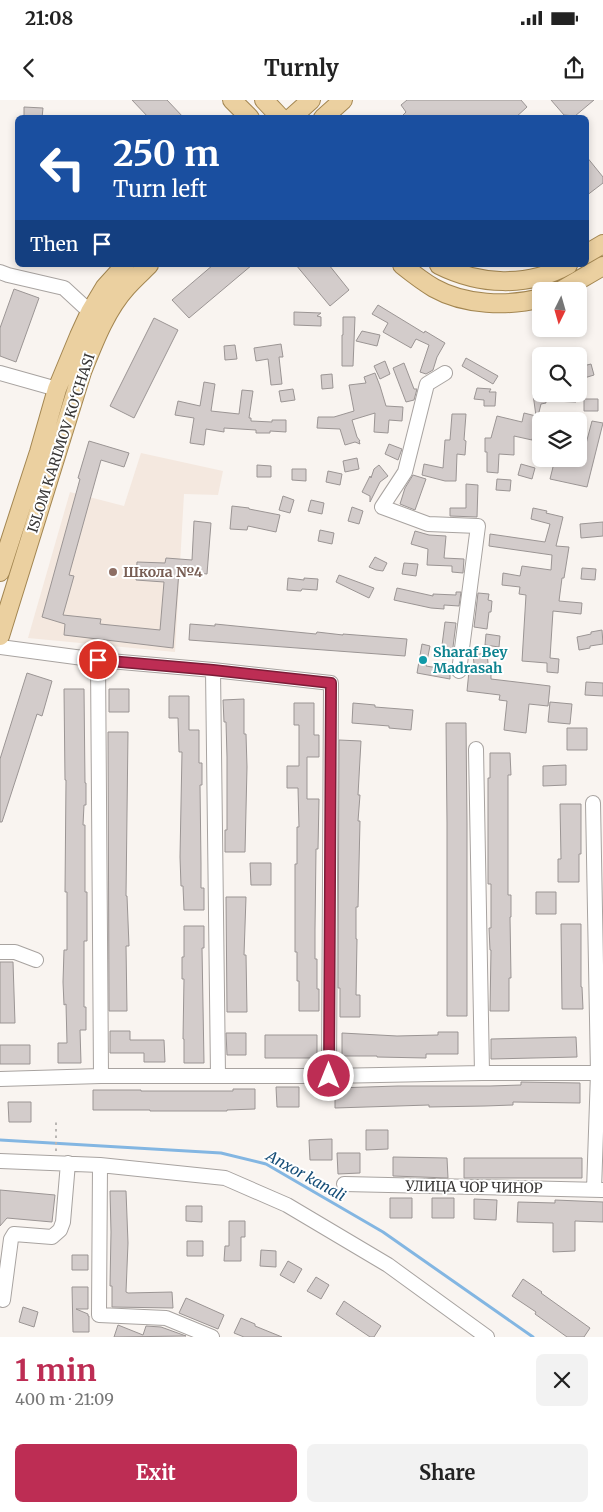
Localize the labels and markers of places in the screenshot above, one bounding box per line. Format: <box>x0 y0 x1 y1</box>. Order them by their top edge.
place label: Школа №4 <box>123 563 203 581</box>
marker: Школа №4 <box>107 566 119 578</box>
pin <box>77 639 119 681</box>
place label: Sharaf Bey Madrasah <box>433 643 508 677</box>
marker: Sharaf Bey Madrasah <box>417 654 429 666</box>

